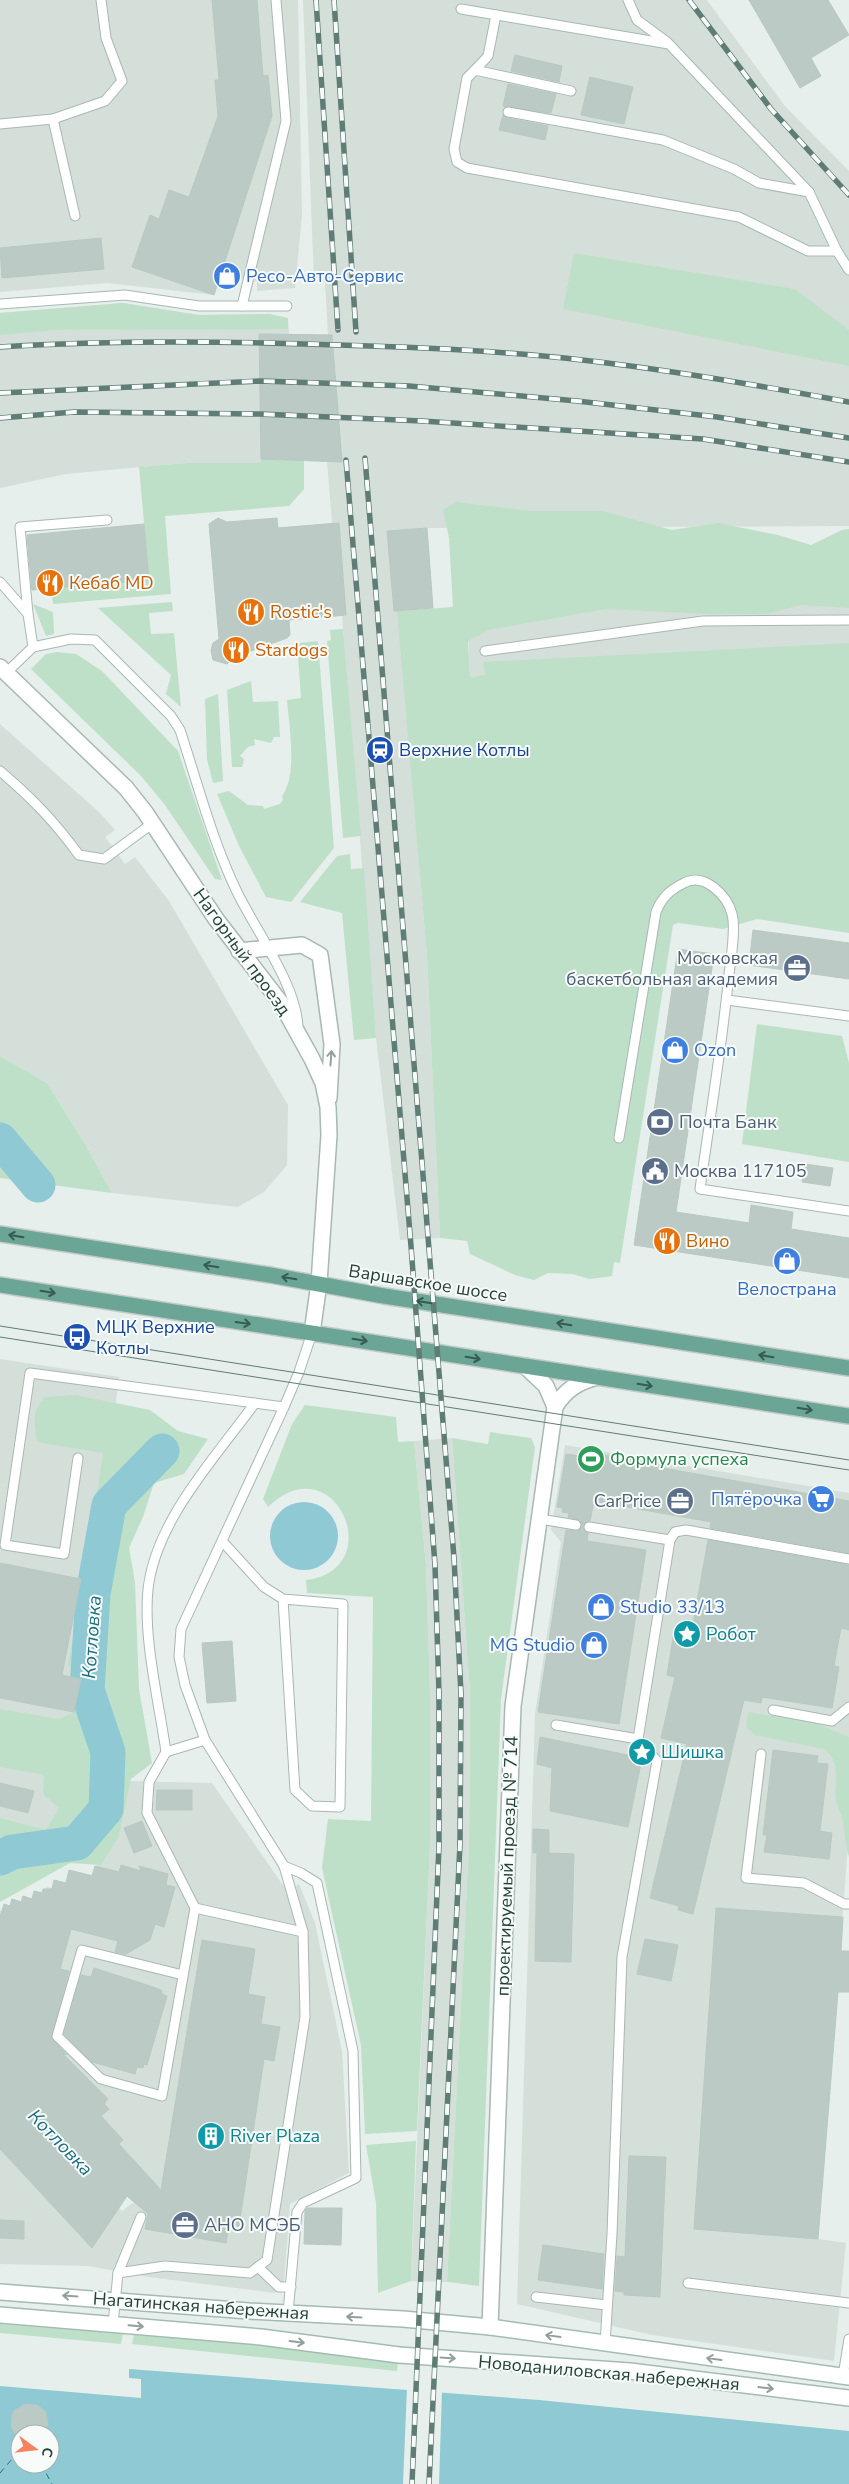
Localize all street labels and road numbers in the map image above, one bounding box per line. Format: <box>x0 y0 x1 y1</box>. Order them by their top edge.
street label: Нагорный проезд <box>188 884 297 1021</box>
street label: Варшавское шоссе <box>347 1259 509 1307</box>
street label: проектируемый проезд № 714 <box>490 1735 524 1997</box>
street label: Нагатинская набережная <box>92 2286 310 2326</box>
street label: Новоданиловская набережная <box>477 2350 741 2396</box>

